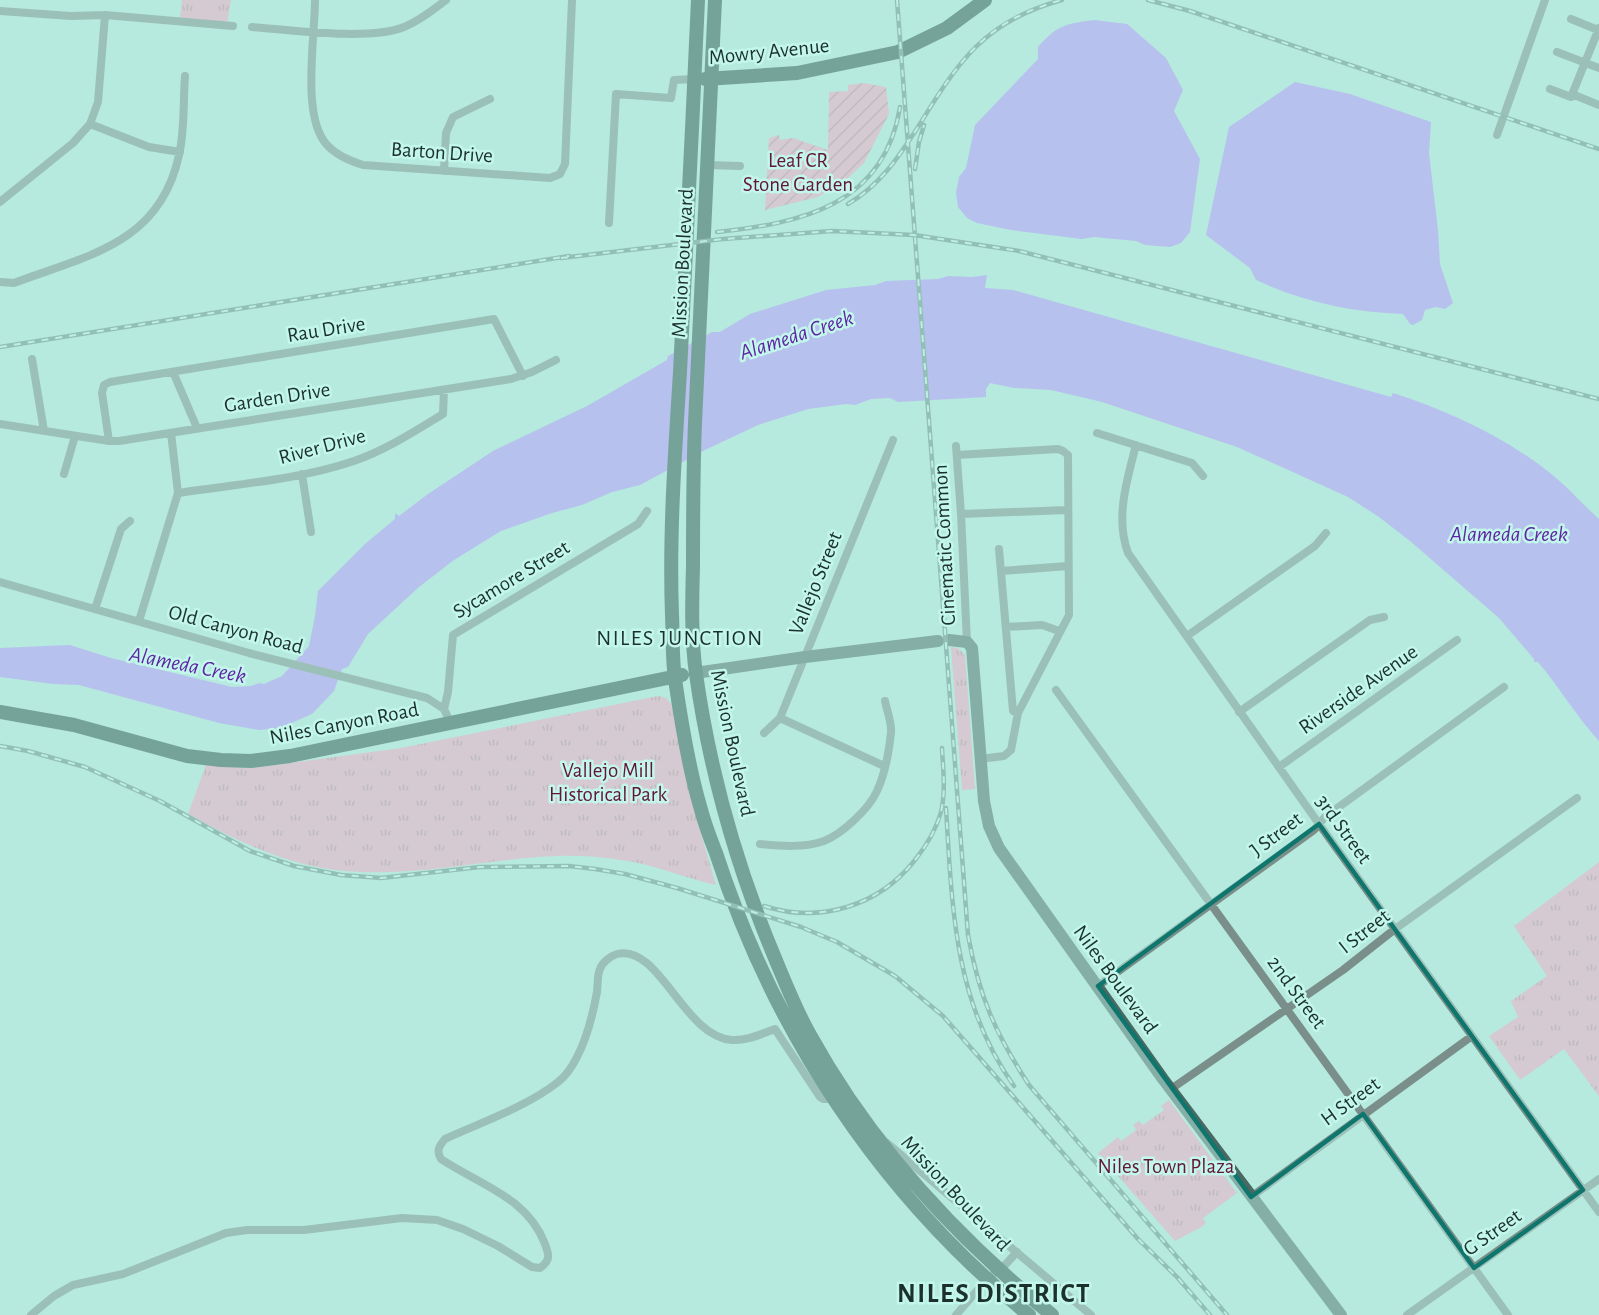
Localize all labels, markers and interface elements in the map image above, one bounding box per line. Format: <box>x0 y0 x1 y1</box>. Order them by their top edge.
street label: Mowry Avenue <box>708 35 830 68</box>
street label: Barton Drive <box>390 138 494 167</box>
park label: Leaf CR Stone Garden <box>743 150 853 195</box>
street label: Mission Boulevard <box>668 188 697 338</box>
water label: Alameda Creek <box>736 306 856 364</box>
street label: Rau Drive <box>286 313 367 346</box>
street label: Garden Drive <box>223 379 332 416</box>
street label: River Drive <box>276 425 368 468</box>
street label: Cinematic Common <box>930 464 959 626</box>
water label: Alameda Creek <box>1449 523 1568 545</box>
street label: Vallejo Street <box>785 528 846 638</box>
street label: Sycamore Street <box>449 536 573 622</box>
street label: Old Canyon Road <box>166 601 306 658</box>
district label: NILES JUNCTION <box>596 627 764 649</box>
street label: Riverside Avenue <box>1295 641 1422 738</box>
water label: Alameda Creek <box>127 643 248 687</box>
street label: Mission Boulevard <box>707 668 758 818</box>
street label: Niles Canyon Road <box>268 699 420 748</box>
park label: Vallejo Mill Historical Park <box>549 760 667 805</box>
street label: 3rd Street <box>1312 791 1376 868</box>
street label: J Street <box>1246 808 1307 861</box>
street label: I Street <box>1335 905 1394 958</box>
street label: Niles Boulevard <box>1069 921 1162 1037</box>
street label: 2nd Street <box>1263 952 1330 1033</box>
street label: H Street <box>1317 1073 1384 1130</box>
street label: Mission Boulevard <box>897 1132 1014 1255</box>
park label: Niles Town Plaza <box>1097 1156 1235 1177</box>
street label: G Street <box>1459 1205 1525 1260</box>
district label: NILES DISTRICT <box>897 1280 1091 1307</box>

